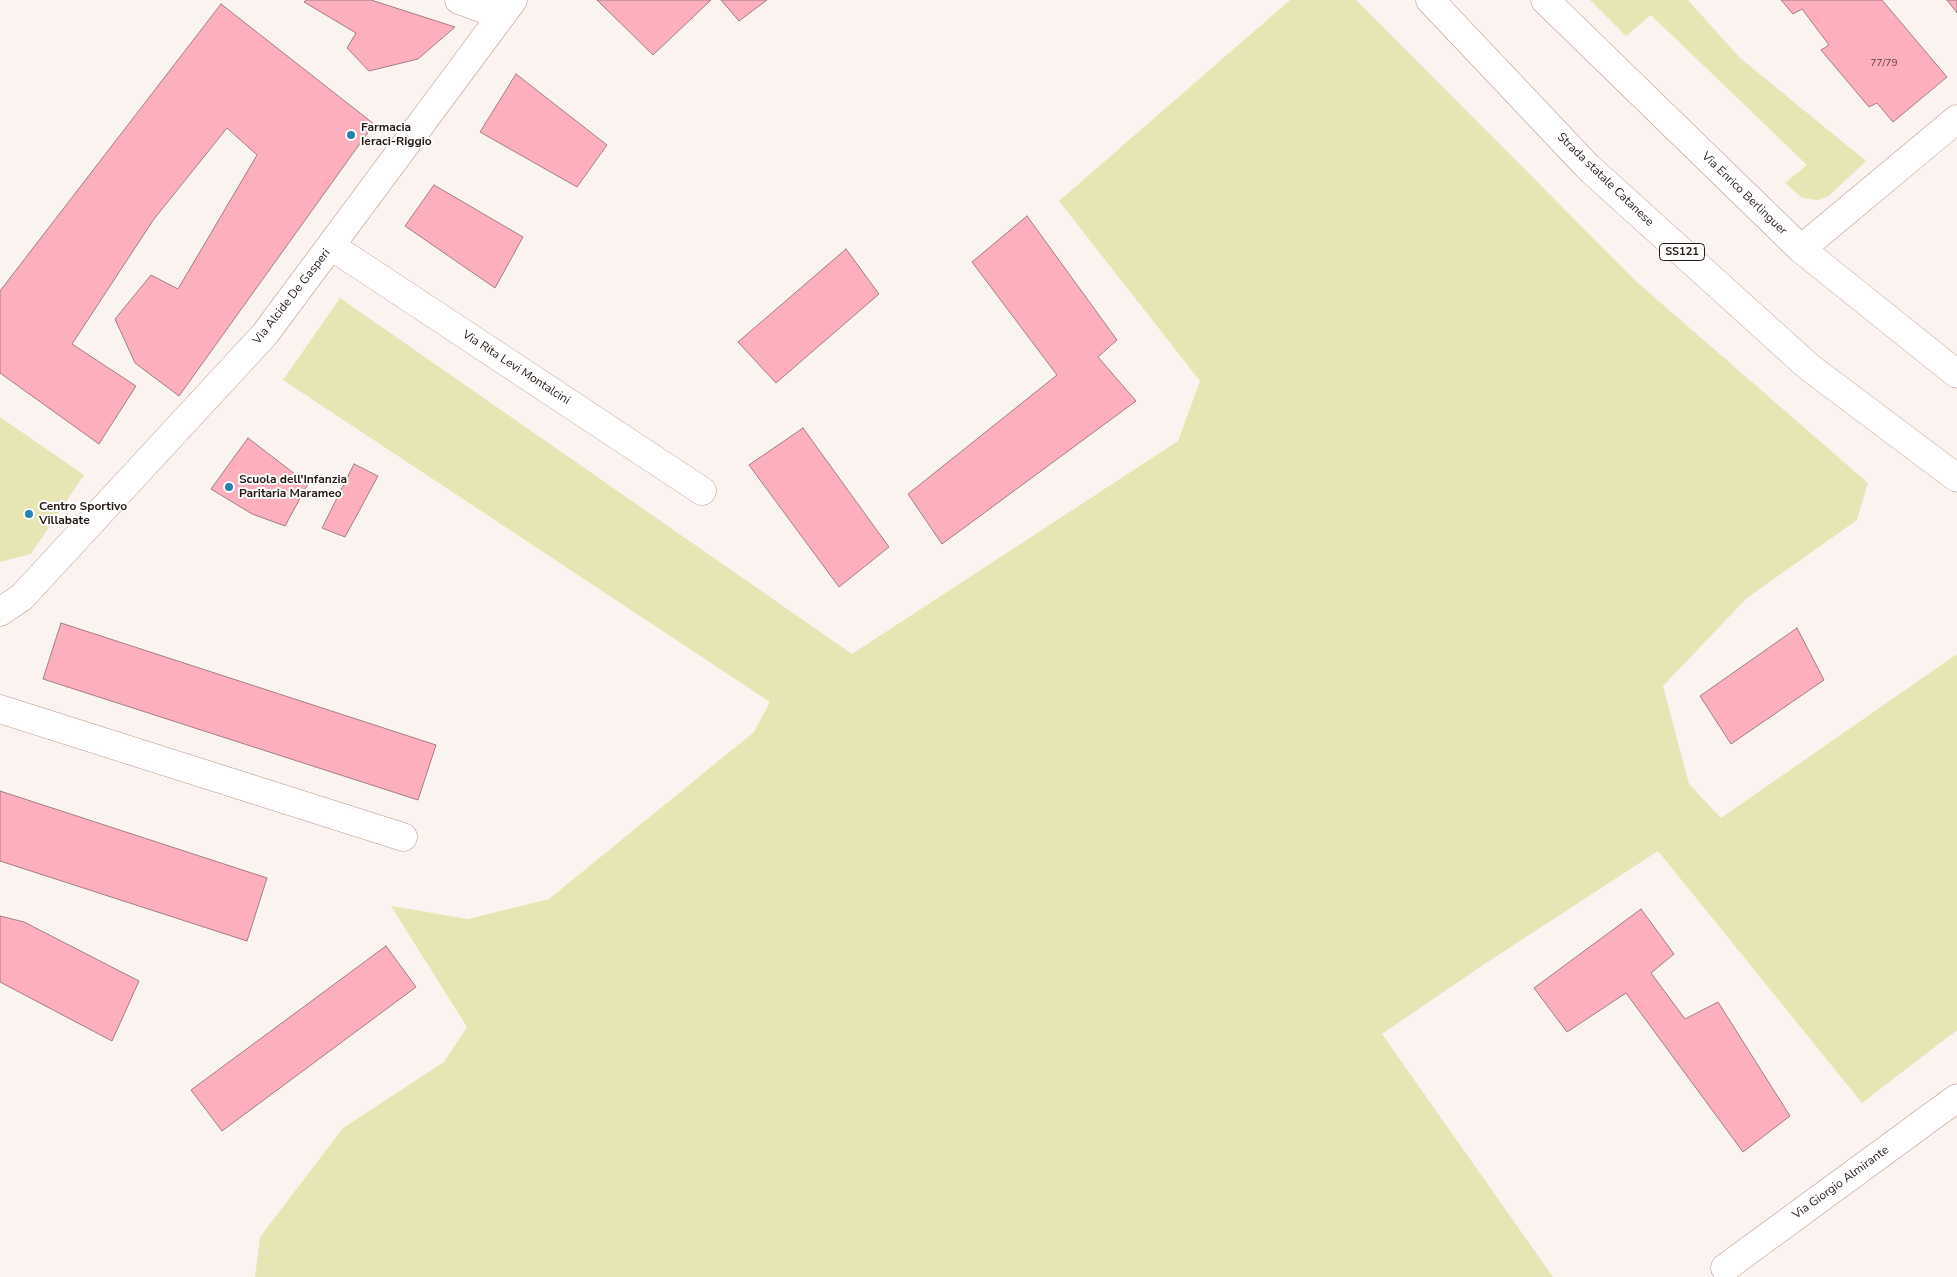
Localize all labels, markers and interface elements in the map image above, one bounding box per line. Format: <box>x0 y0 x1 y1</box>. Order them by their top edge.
house number: 77/79 <box>1871 58 1897 70</box>
place label: Farmacia Ieraci-Riggio <box>361 121 432 149</box>
marker: Farmacia Ieraci-Riggio <box>345 129 357 141</box>
street label: Strada statale Catanese <box>1554 130 1656 230</box>
street label: Via Enrico Berlinguer <box>1698 150 1790 238</box>
road number: SS121 <box>1660 243 1704 260</box>
street label: Via Alcide De Gasperi <box>250 246 334 348</box>
street label: Via Rita Levi Montalcini <box>459 328 573 408</box>
place label: Scuola dell'Infanzia Paritaria Marameo <box>239 473 347 501</box>
marker: Scuola dell'Infanzia Paritaria Marameo <box>223 481 235 493</box>
place label: Centro Sportivo Villabate <box>39 500 127 528</box>
marker: Centro Sportivo Villabate <box>23 508 35 520</box>
street label: Via Giorgio Almirante <box>1790 1143 1892 1223</box>

